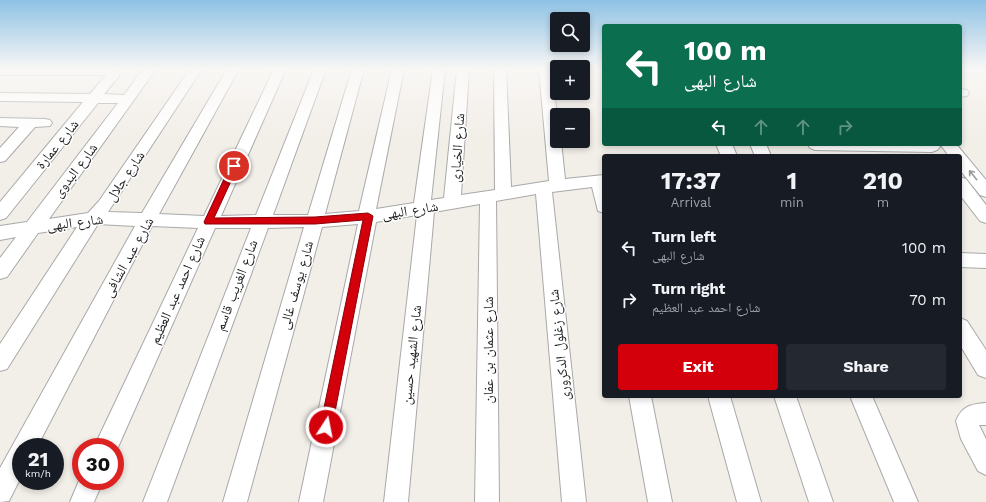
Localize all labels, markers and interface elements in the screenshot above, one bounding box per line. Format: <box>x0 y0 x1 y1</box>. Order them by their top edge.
map controls <box>550 12 590 148</box>
button: search <box>550 12 590 52</box>
text: 100 m <box>684 34 767 67</box>
icon: left <box>618 40 670 92</box>
button: + <box>550 60 590 100</box>
text: شارع البهى <box>684 70 757 91</box>
button: − <box>550 108 590 148</box>
street label: شارع الخيارى <box>447 113 469 183</box>
street label: شارع عمارة <box>32 116 83 173</box>
icon: left <box>708 116 730 138</box>
icon: ahead <box>750 116 772 138</box>
icon: ahead <box>792 116 814 138</box>
icon: right <box>834 116 856 138</box>
street label: شارع البدوى <box>49 140 102 201</box>
street label: شارع جلال <box>102 148 149 205</box>
pin <box>217 149 251 183</box>
icon: arrive <box>223 155 245 177</box>
text: 17:37 <box>661 167 721 195</box>
text: 1 <box>787 167 797 195</box>
text: 210 <box>863 167 903 195</box>
one-way arrow <box>969 170 977 181</box>
text: Arrival <box>671 195 711 210</box>
text: min <box>780 195 804 210</box>
text: m <box>877 195 889 210</box>
street label: شارع البهى <box>381 198 440 224</box>
street label: شارع البهى <box>46 211 104 235</box>
street label: شارع عبد الشافى <box>100 214 158 301</box>
text: Turn left <box>652 228 716 246</box>
street label: شارع احمد عبد العظيم <box>146 233 210 347</box>
street label: شارع الغريب قاسم <box>211 237 263 333</box>
icon: left <box>618 237 640 259</box>
street label: شارع يوسف غالى <box>276 239 318 332</box>
text: 100 m <box>902 239 946 257</box>
text: شارع البهى <box>652 248 705 263</box>
text: Turn right <box>652 280 725 298</box>
street label: شارع زغلول الدكرورى <box>545 288 575 402</box>
icon: right <box>618 289 640 311</box>
text: 70 m <box>909 291 946 309</box>
street label: شارع عثمان بن عفان <box>480 297 498 403</box>
text: شارع احمد عبد العظيم <box>652 300 760 315</box>
street label: شارع الشهيد حسين <box>398 304 426 406</box>
button: Exit <box>618 344 778 390</box>
button: Share <box>786 344 946 390</box>
position arrow <box>305 406 347 448</box>
speed limit sign: 30 <box>72 438 124 490</box>
text: 21 <box>28 447 48 471</box>
text: km/h <box>25 468 51 479</box>

